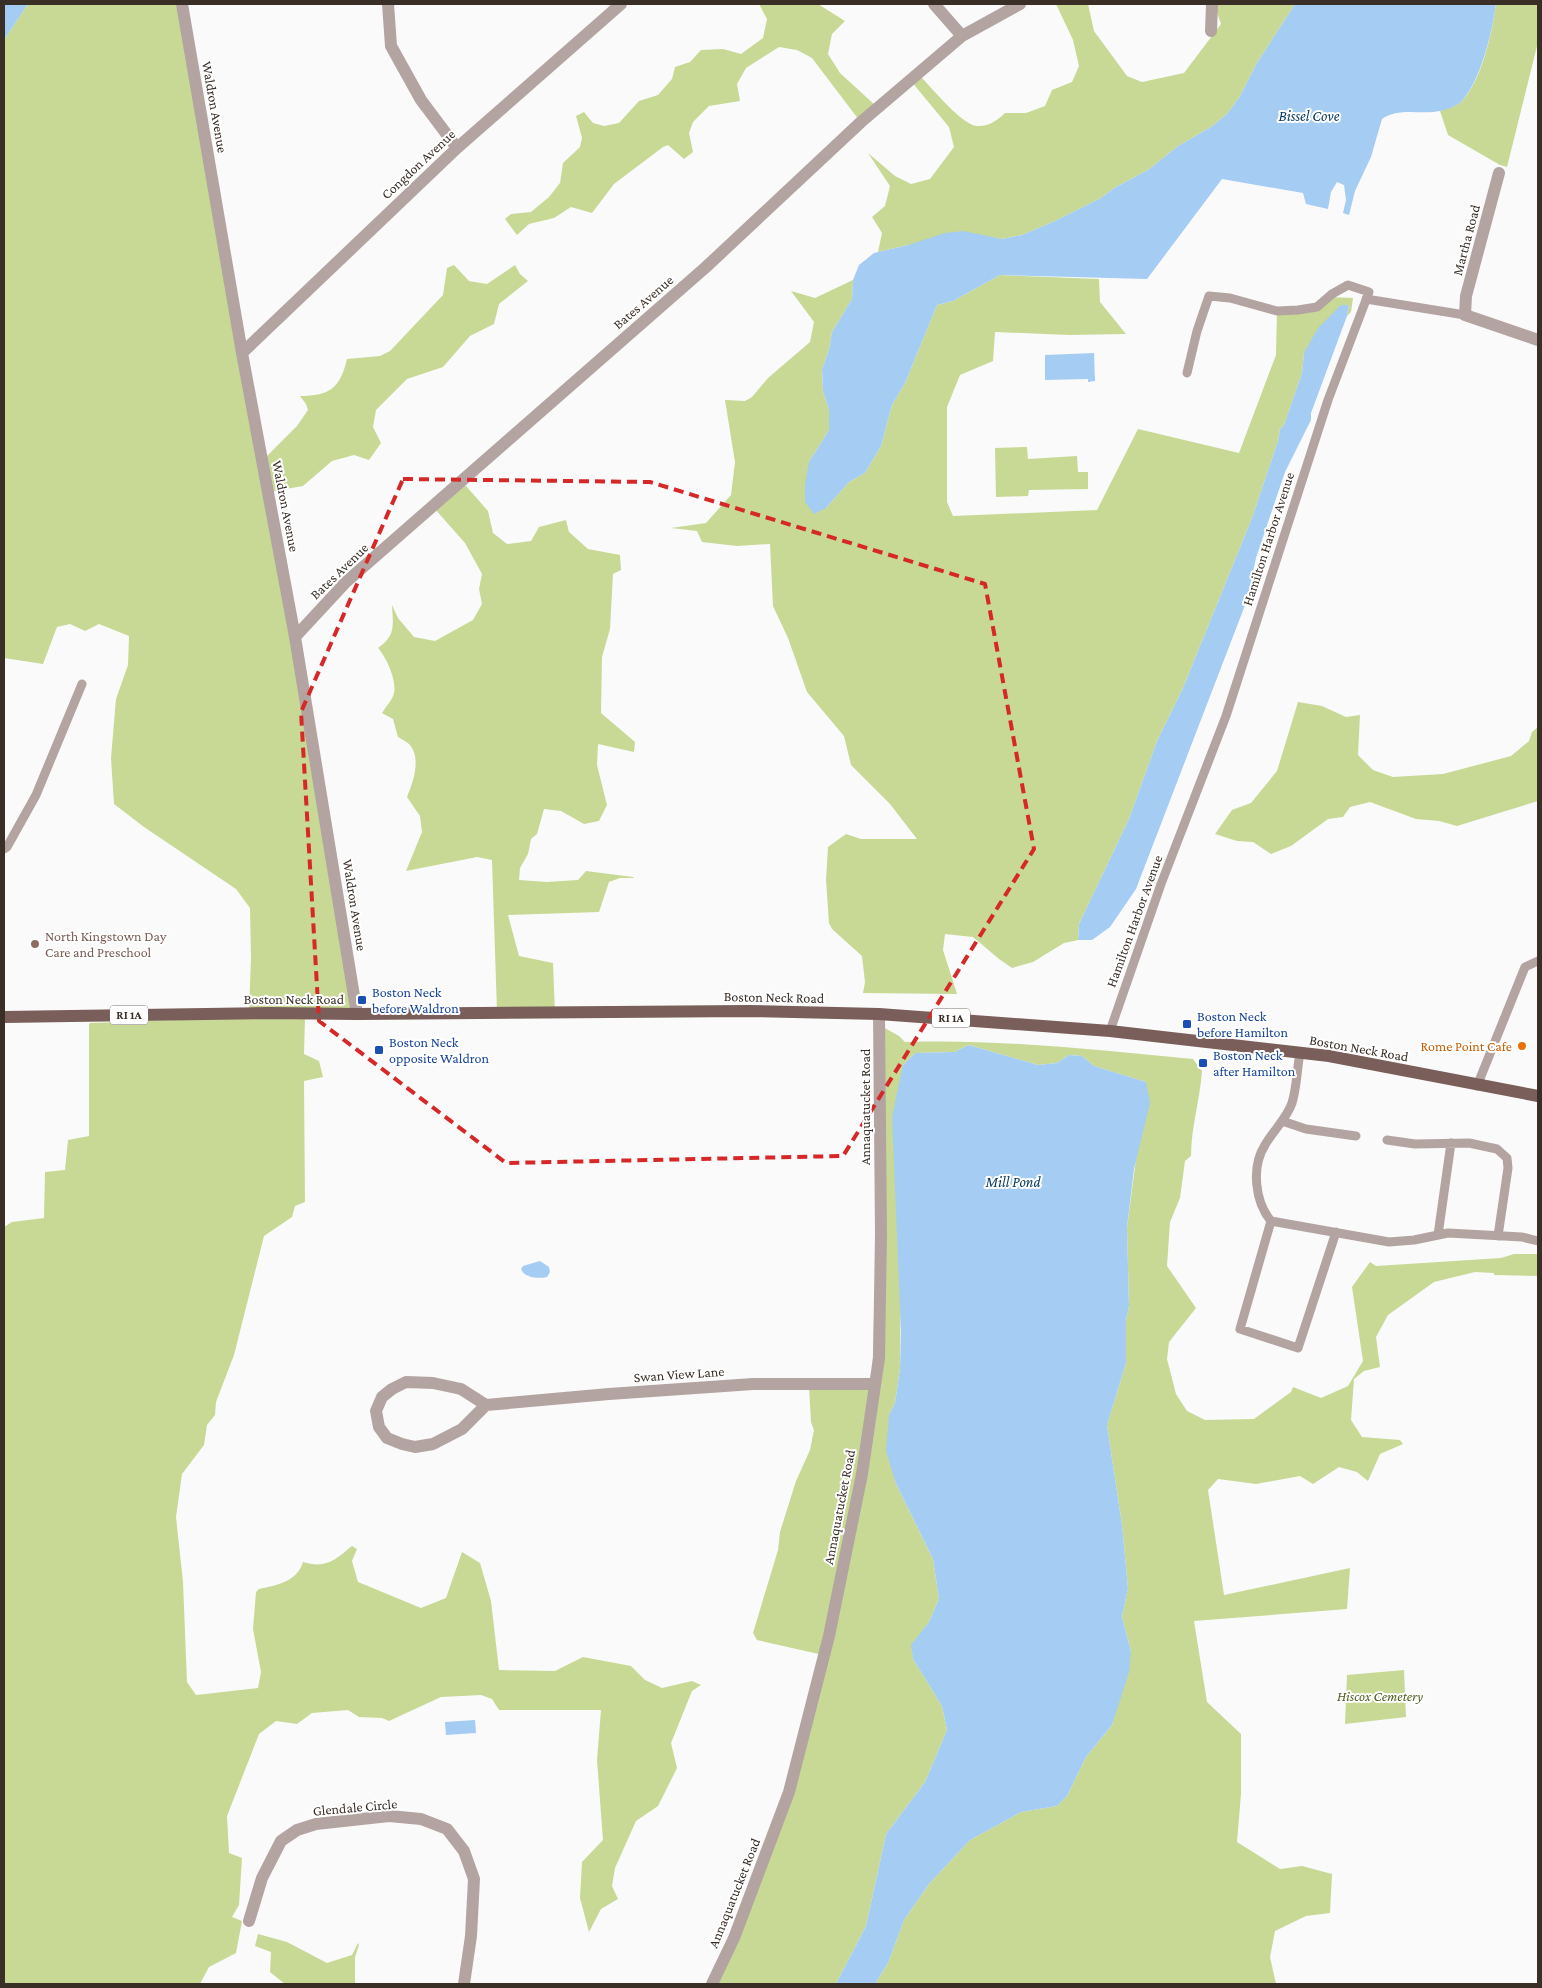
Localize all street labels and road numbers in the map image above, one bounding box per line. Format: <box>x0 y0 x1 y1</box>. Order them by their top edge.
street label: Waldron Avenue <box>199 60 231 154</box>
street label: Congdon Avenue <box>378 126 458 202</box>
street label: Martha Road <box>1449 202 1483 277</box>
street label: Bates Avenue <box>610 272 676 332</box>
street label: Waldron Avenue <box>269 459 303 553</box>
street label: Hamilton Harbor Avenue <box>1239 470 1297 608</box>
street label: Bates Avenue <box>307 539 371 603</box>
street label: Hamilton Harbor Avenue <box>1103 853 1165 989</box>
street label: Waldron Avenue <box>340 858 370 952</box>
street label: Boston Neck Road <box>724 988 825 1006</box>
street label: Boston Neck Road <box>244 991 345 1007</box>
road number: RI 1A <box>110 1006 148 1024</box>
road number: RI 1A <box>932 1008 970 1028</box>
street label: Boston Neck Road <box>1308 1031 1410 1065</box>
street label: Annaquatucket Road <box>857 1048 873 1165</box>
street label: Swan View Lane <box>633 1363 725 1385</box>
street label: Annaquatucket Road <box>820 1448 858 1566</box>
street label: Glendale Circle <box>312 1795 398 1819</box>
street label: Annaquatucket Road <box>705 1835 764 1950</box>

